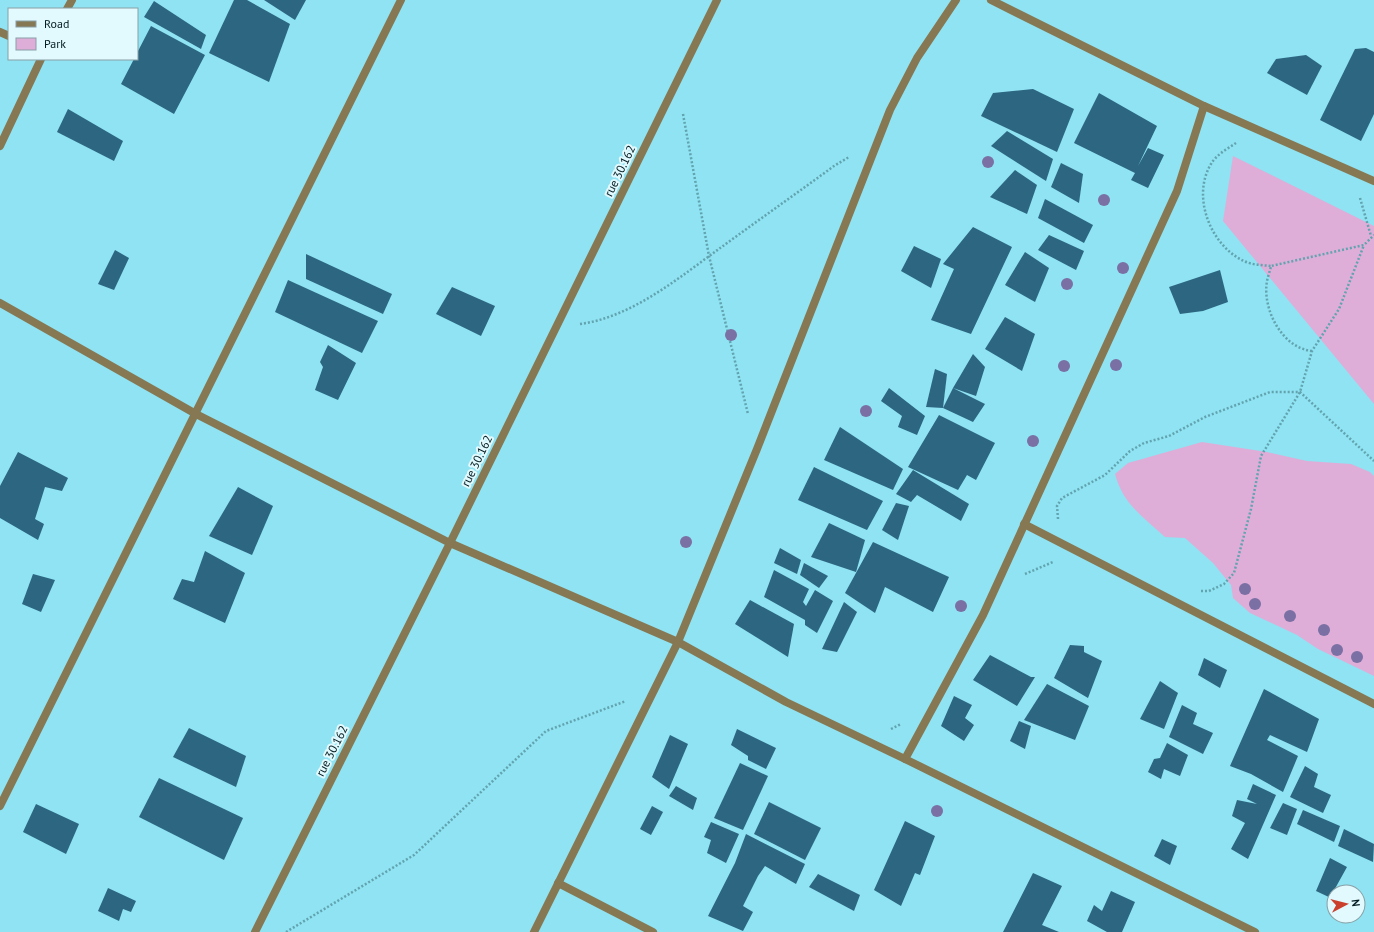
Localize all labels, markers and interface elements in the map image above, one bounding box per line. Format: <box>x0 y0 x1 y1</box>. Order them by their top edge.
legend <box>8 8 138 60</box>
text: Road <box>44 16 69 31</box>
text: Park <box>44 36 66 51</box>
street label: rue 30.162 <box>601 143 638 199</box>
street label: rue 30.162 <box>458 433 495 489</box>
street label: rue 30.162 <box>312 723 351 779</box>
north arrow <box>1326 884 1366 924</box>
text: N <box>1349 898 1363 907</box>

